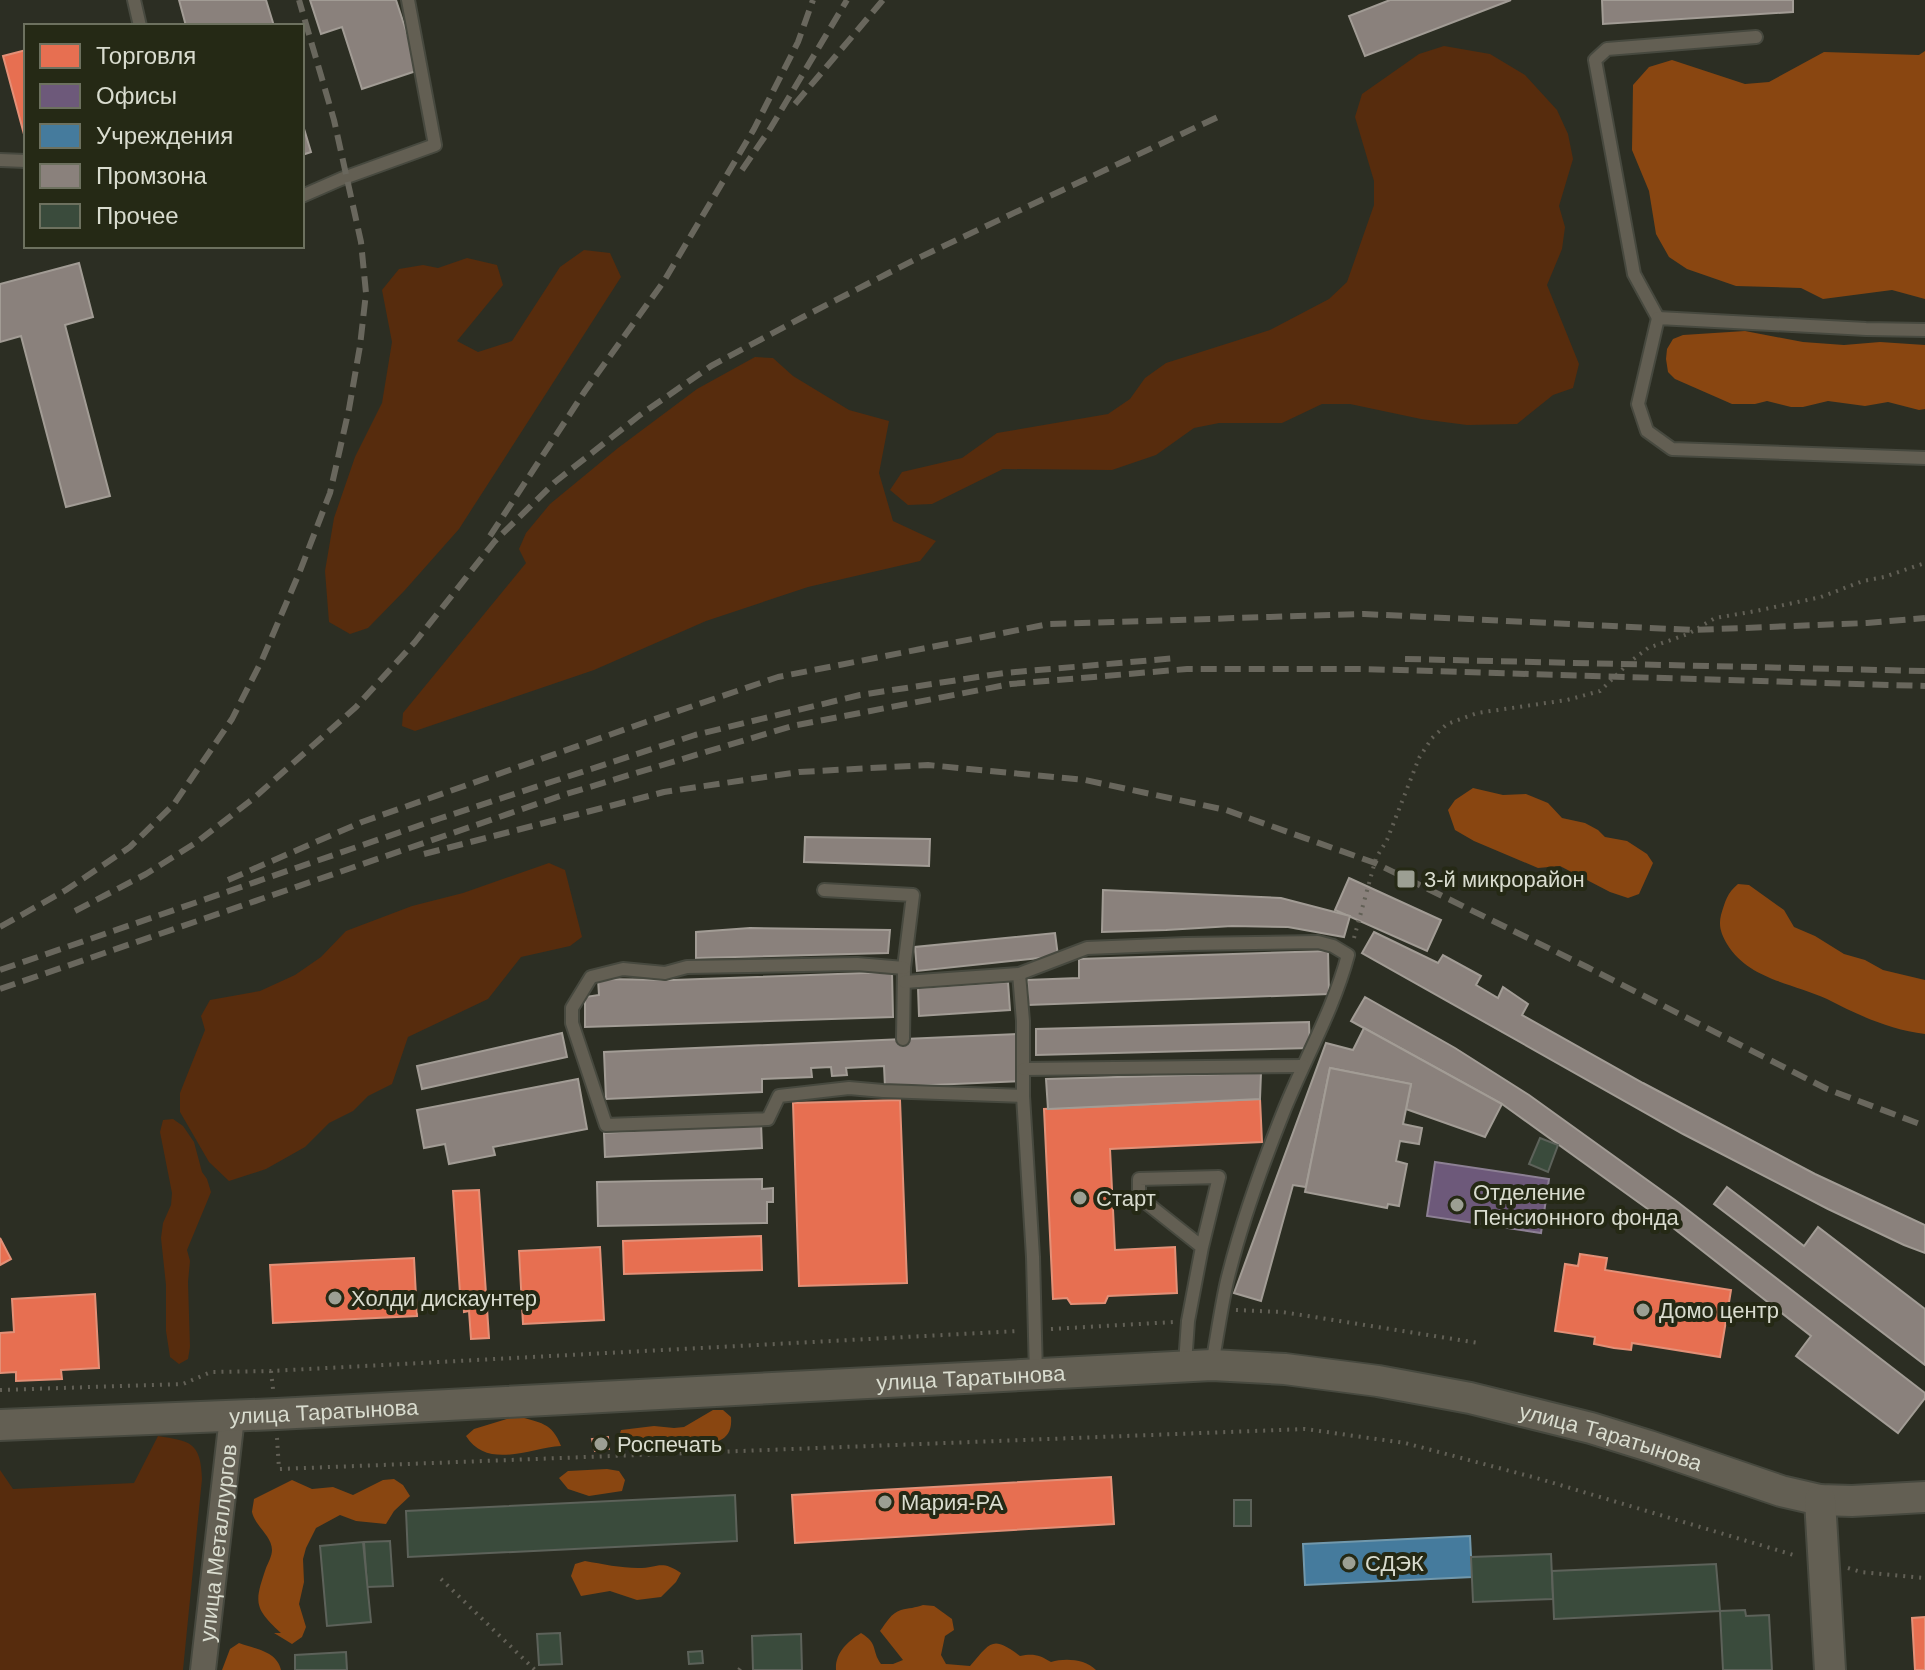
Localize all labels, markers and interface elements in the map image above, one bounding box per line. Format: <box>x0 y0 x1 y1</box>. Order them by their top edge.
legend <box>24 24 304 248</box>
text: Торговля <box>96 42 196 69</box>
text: Офисы <box>96 82 177 109</box>
text: Учреждения <box>96 122 233 149</box>
text: Промзона <box>96 162 208 189</box>
text: Прочее <box>96 202 179 229</box>
place label: 3-й микрорайон <box>1424 867 1585 892</box>
marker: 3-й микрорайон <box>1395 868 1417 890</box>
place label: Отделение Пенсионного фонда <box>1473 1180 1679 1230</box>
place label: Старт <box>1096 1186 1156 1211</box>
marker: Старт <box>1071 1189 1089 1207</box>
marker: Отделение Пенсионного фонда <box>1448 1196 1466 1214</box>
place label: Холди дискаунтер <box>351 1286 537 1311</box>
marker: Холди дискаунтер <box>326 1289 344 1307</box>
place label: Домо центр <box>1659 1298 1779 1323</box>
marker: Домо центр <box>1634 1301 1652 1319</box>
street label: улица Таратынова <box>876 1360 1067 1395</box>
street label: улица Таратынова <box>229 1394 420 1428</box>
street label: улица Таратынова <box>1517 1398 1706 1476</box>
place label: Роспечать <box>617 1432 722 1457</box>
marker: Роспечать <box>592 1435 610 1453</box>
street label: улица Металлургов <box>194 1443 241 1643</box>
place label: Мария-РА <box>901 1490 1004 1515</box>
marker: Мария-РА <box>876 1493 894 1511</box>
place label: СДЭК <box>1365 1551 1424 1576</box>
marker: СДЭК <box>1340 1554 1358 1572</box>

